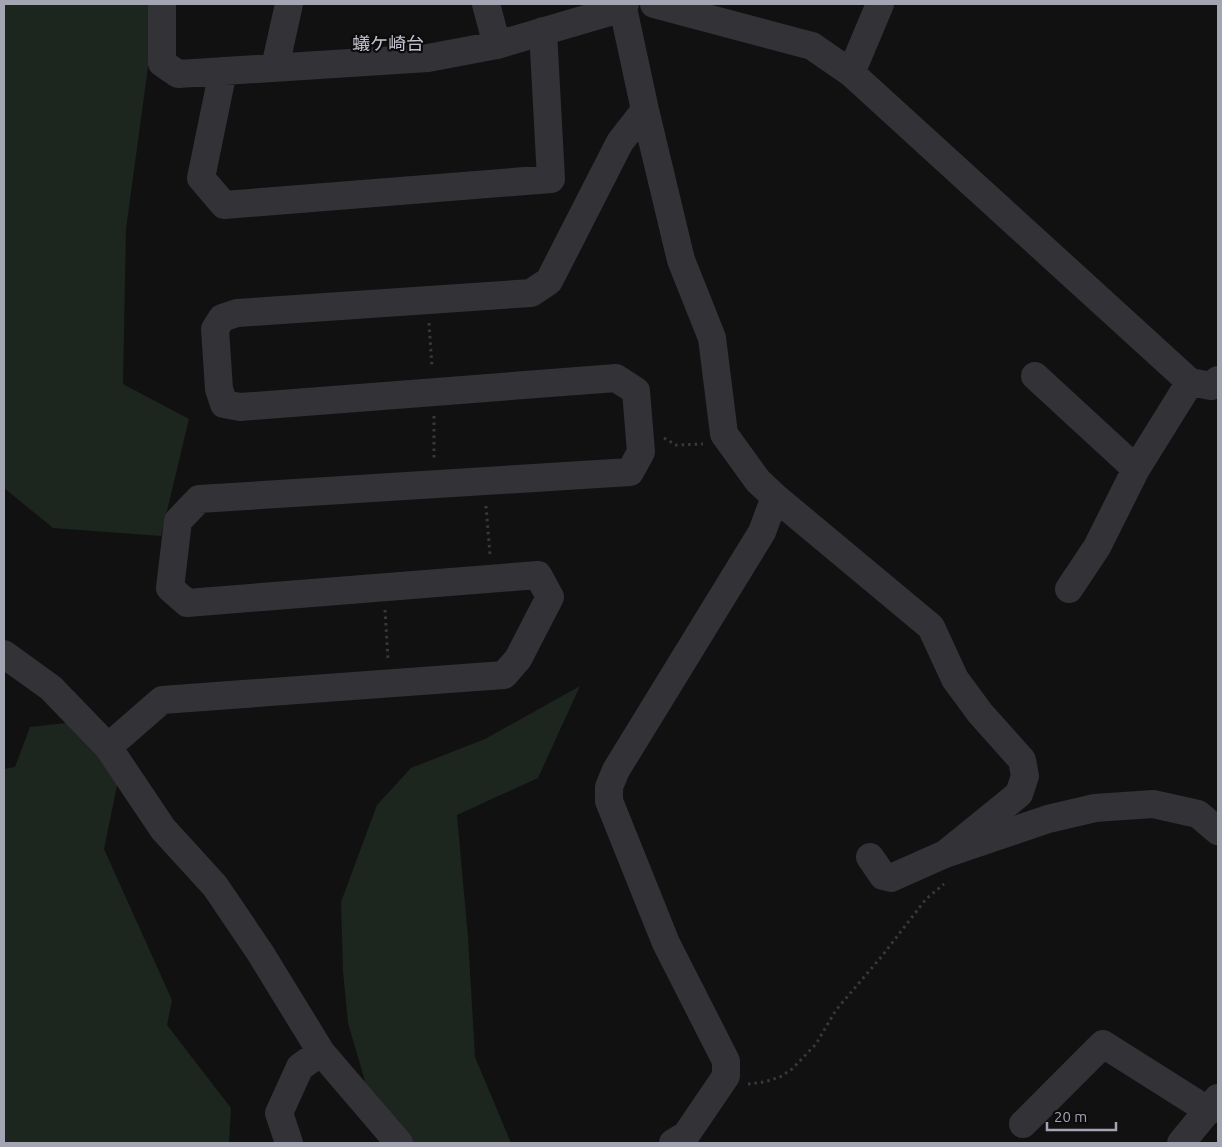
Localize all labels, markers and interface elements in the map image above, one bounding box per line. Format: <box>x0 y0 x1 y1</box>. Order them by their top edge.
district label: 蟻ケ崎台 <box>352 33 424 53</box>
scale bar <box>1047 1100 1116 1132</box>
text: 20 m <box>1054 1108 1087 1125</box>

